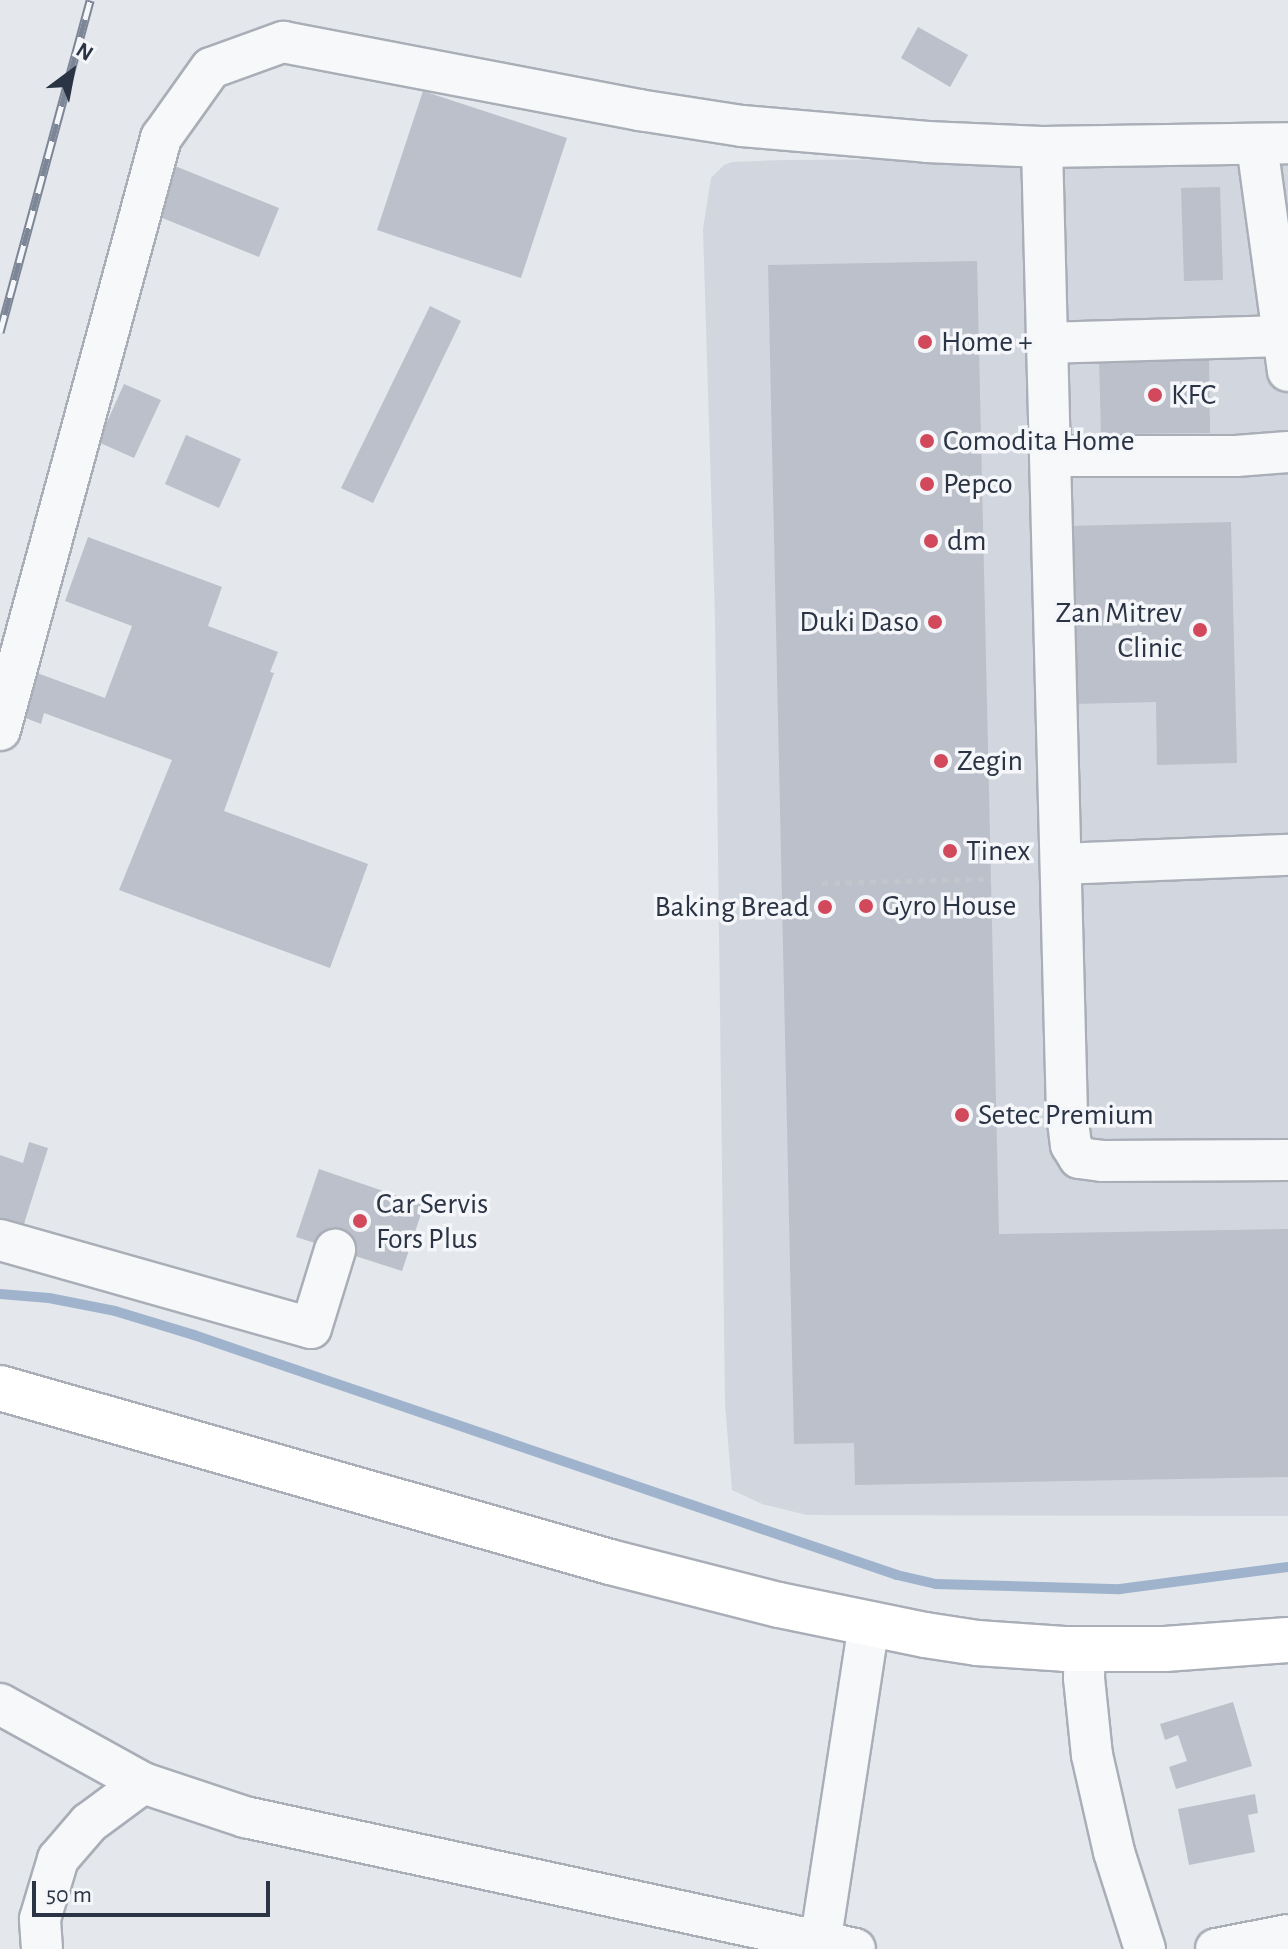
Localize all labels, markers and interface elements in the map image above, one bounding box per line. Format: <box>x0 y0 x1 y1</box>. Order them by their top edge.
north arrow <box>32 32 112 112</box>
text: N <box>72 38 97 65</box>
place label: Home + <box>941 324 1033 360</box>
marker: Home + <box>916 333 934 351</box>
place label: KFC <box>1171 377 1216 413</box>
marker: KFC <box>1146 386 1164 404</box>
place label: Comodita Home <box>943 423 1135 459</box>
marker: Comodita Home <box>918 432 936 450</box>
place label: Pepco <box>943 466 1013 502</box>
marker: Pepco <box>918 475 936 493</box>
place label: dm <box>947 523 987 559</box>
marker: dm <box>922 532 940 550</box>
place label: Zan Mitrev Clinic <box>1055 595 1182 666</box>
place label: Duki Daso <box>799 604 919 640</box>
marker: Duki Daso <box>926 613 944 631</box>
marker: Zan Mitrev Clinic <box>1189 619 1211 641</box>
place label: Zegin <box>957 743 1023 779</box>
marker: Zegin <box>932 752 950 770</box>
place label: Tinex <box>966 833 1030 869</box>
marker: Tinex <box>941 842 959 860</box>
place label: Gyro House <box>882 888 1016 924</box>
place label: Baking Bread <box>654 889 809 925</box>
marker: Gyro House <box>857 897 875 915</box>
marker: Baking Bread <box>816 898 834 916</box>
place label: Setec Premium <box>978 1097 1154 1133</box>
marker: Setec Premium <box>953 1106 971 1124</box>
place label: Car Servis Fors Plus <box>376 1186 488 1256</box>
marker: Car Servis Fors Plus <box>351 1212 369 1230</box>
scale bar <box>36 1865 274 1915</box>
text: 50 m <box>46 1883 92 1907</box>

